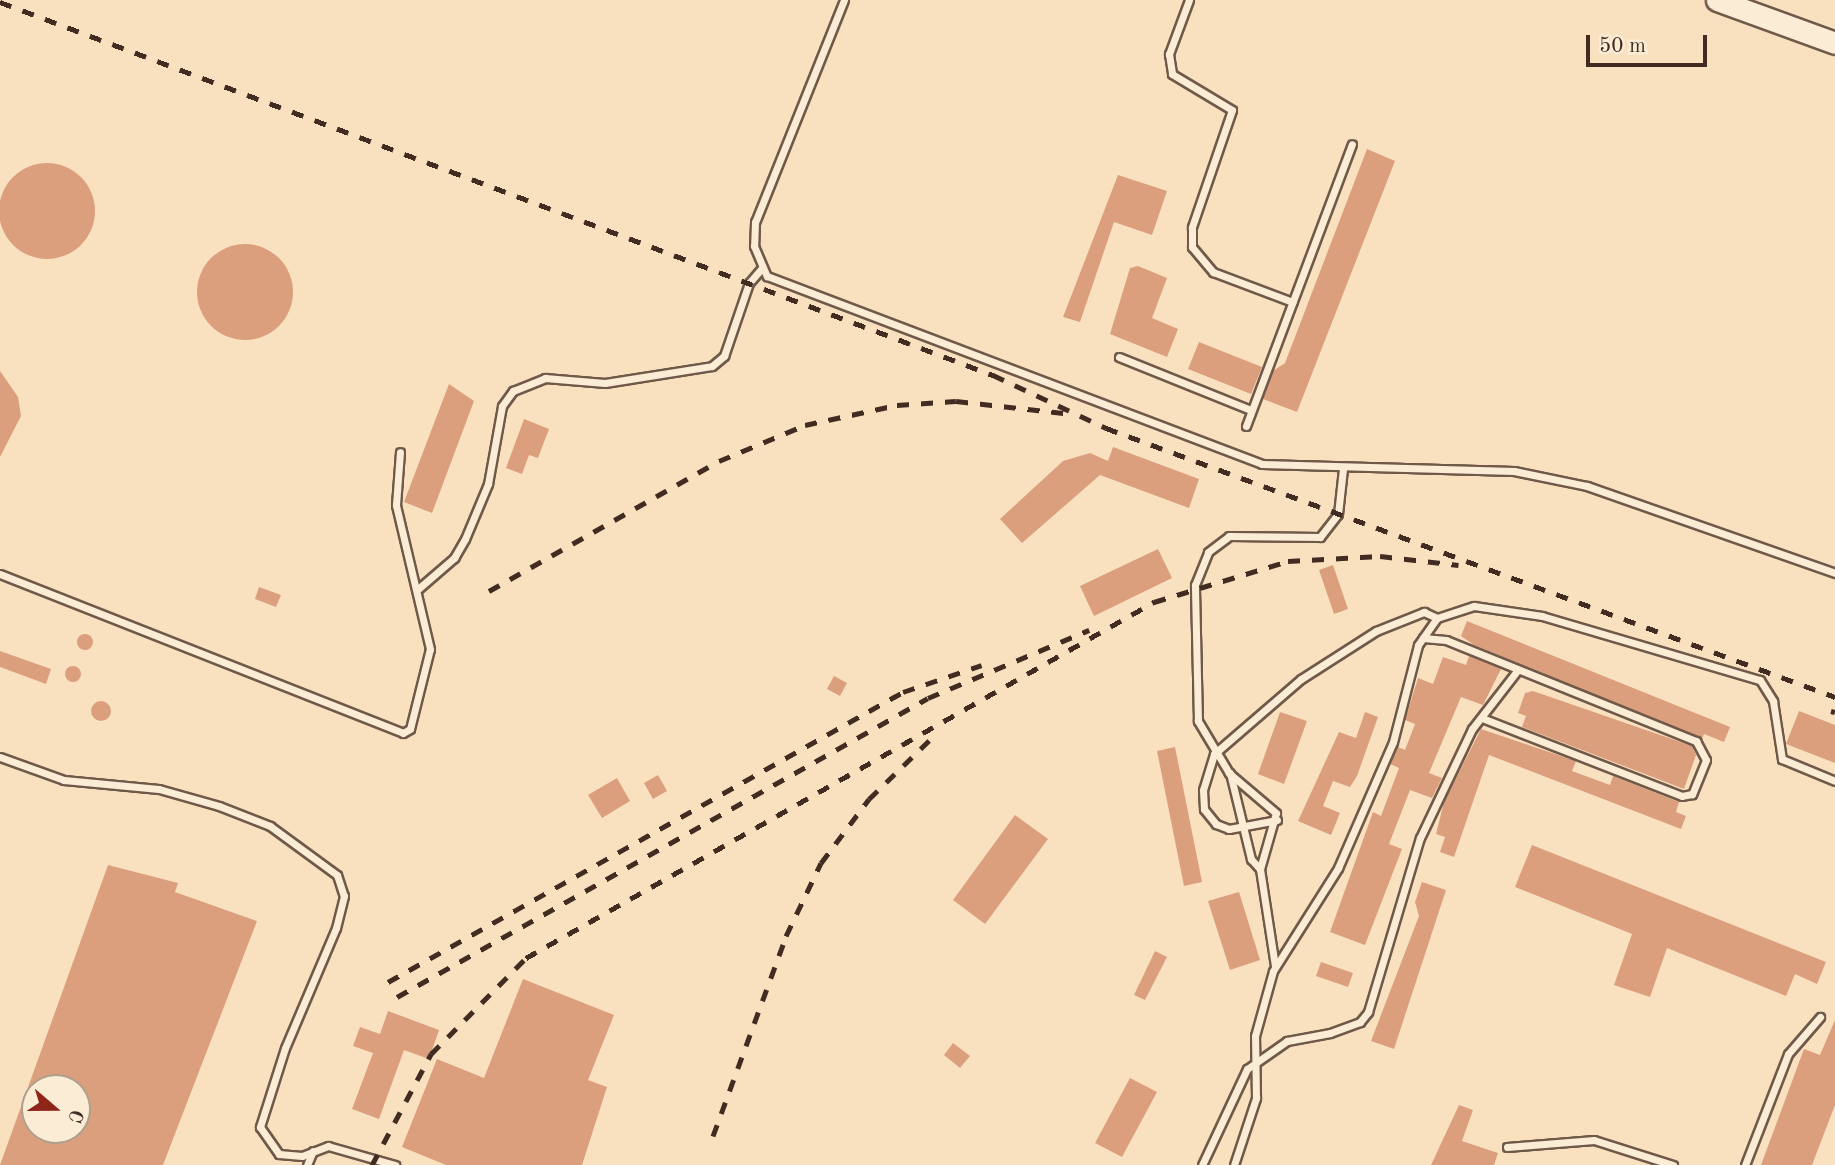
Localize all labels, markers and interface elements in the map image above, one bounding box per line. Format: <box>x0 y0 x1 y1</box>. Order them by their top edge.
scale bar <box>1590 21 1711 65</box>
text: 50 m <box>1599 36 1646 57</box>
north arrow <box>21 1074 91 1144</box>
text: С <box>63 1107 85 1125</box>

